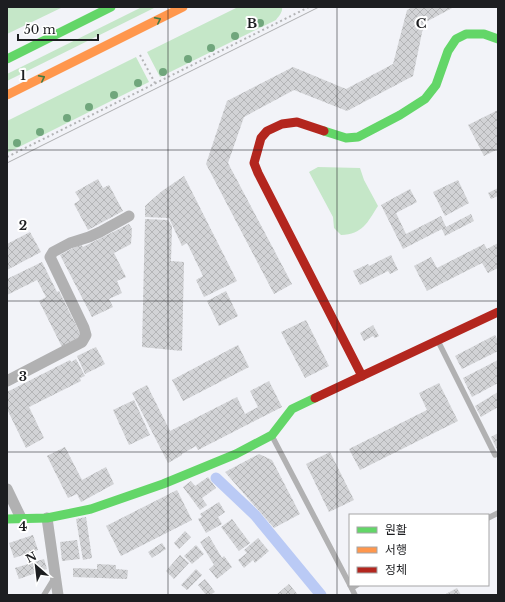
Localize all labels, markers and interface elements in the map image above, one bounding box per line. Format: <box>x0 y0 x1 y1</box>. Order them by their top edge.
text: B <box>247 15 257 32</box>
text: C <box>416 15 427 32</box>
scale bar <box>18 16 98 42</box>
one-way arrow <box>154 17 161 24</box>
text: 50 m <box>24 22 56 37</box>
text: 1 <box>20 67 26 84</box>
one-way arrow <box>38 75 45 83</box>
text: 2 <box>19 217 27 234</box>
text: 3 <box>19 368 27 385</box>
legend <box>349 514 489 586</box>
text: 4 <box>19 518 28 535</box>
text: 원활 <box>385 522 407 537</box>
text: 서행 <box>385 542 407 557</box>
north arrow <box>16 546 56 586</box>
text: N <box>23 548 40 566</box>
text: 정체 <box>385 562 407 577</box>

